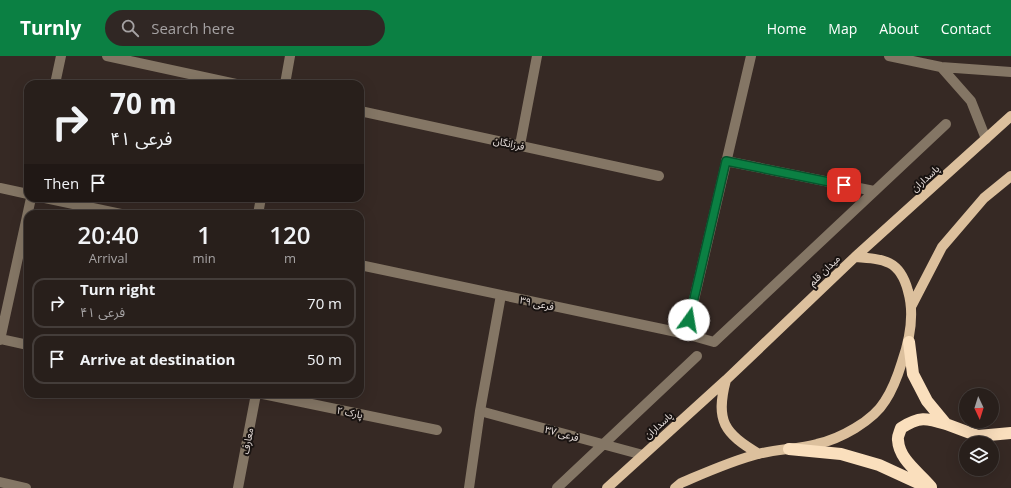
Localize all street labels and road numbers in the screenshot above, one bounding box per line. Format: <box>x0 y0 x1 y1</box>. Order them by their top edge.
street label: فرزانگان <box>492 133 527 153</box>
street label: پاسداران <box>908 161 942 195</box>
street label: میدان قلم <box>805 251 844 289</box>
street label: فرعی ۳۹ <box>519 293 556 314</box>
street label: پارک ۲ <box>336 402 364 422</box>
street label: پاسداران <box>641 408 675 442</box>
street label: فرعی ۳۷ <box>543 422 581 444</box>
street label: معارف <box>238 427 256 455</box>

